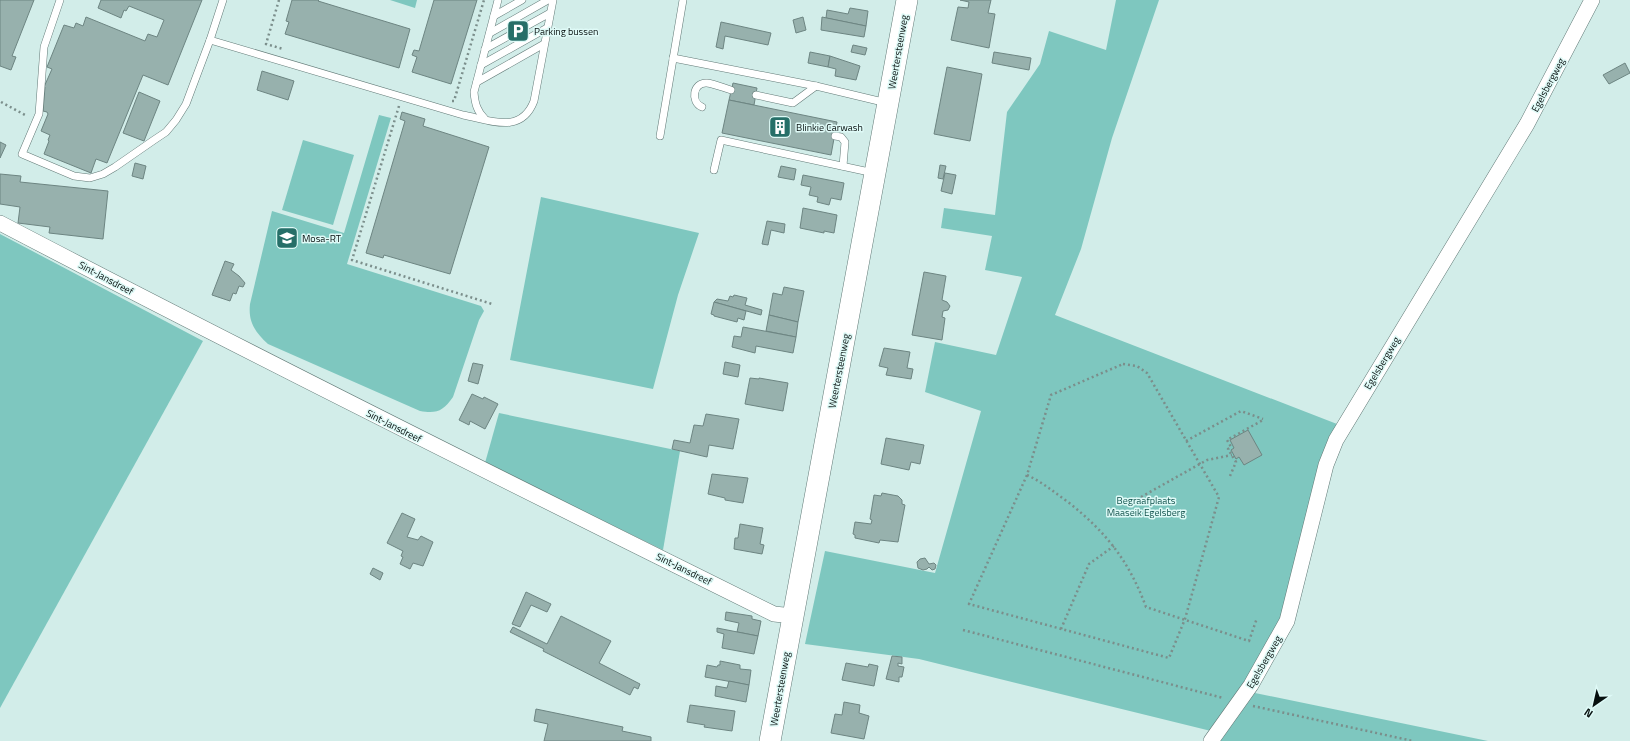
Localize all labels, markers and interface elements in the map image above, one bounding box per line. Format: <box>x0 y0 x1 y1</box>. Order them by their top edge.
street label: Weertersteenweg <box>884 13 912 91</box>
parking icon: Parking bussen <box>505 18 531 44</box>
place label: Parking bussen <box>534 24 598 39</box>
street label: Egelsbergweg <box>1527 55 1569 115</box>
building icon: Blinkie Carwash <box>767 114 793 140</box>
place label: Blinkie Carwash <box>796 120 863 135</box>
school or university icon: Mosa-RT <box>274 225 300 251</box>
place label: Mosa-RT <box>302 231 342 246</box>
street label: Sint-Jansdreef <box>76 257 137 299</box>
street label: Weertersteenweg <box>824 332 854 410</box>
street label: Egelsbergweg <box>1360 334 1404 392</box>
street label: Sint-Jansdreef <box>364 406 425 447</box>
park label: Begraafplaats Maaseik Egelsberg <box>1107 493 1185 520</box>
street label: Sint-Jansdreef <box>654 549 715 589</box>
street label: Egelsbergweg <box>1243 633 1285 691</box>
street label: Weertersteenweg <box>766 650 794 728</box>
north arrow <box>1574 685 1614 725</box>
text: N <box>1581 705 1596 722</box>

